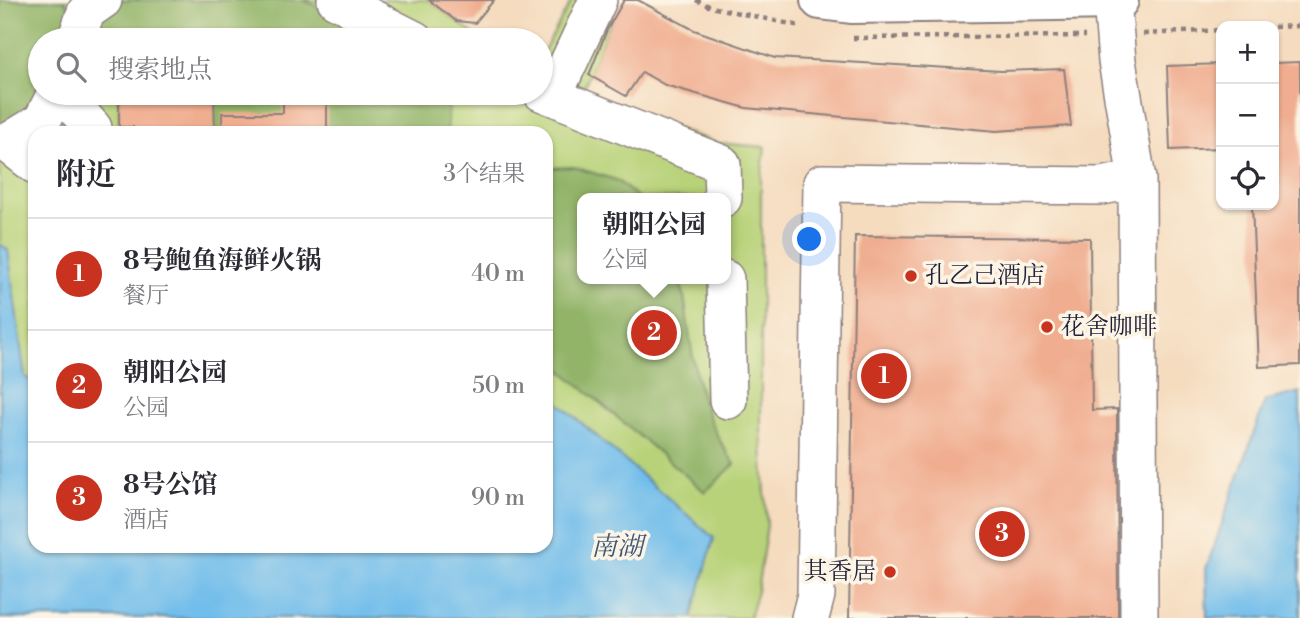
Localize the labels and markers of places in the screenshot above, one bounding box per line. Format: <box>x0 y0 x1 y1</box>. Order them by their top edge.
place label: 孔乙己酒店 <box>925 261 1045 291</box>
marker: 孔乙己酒店 <box>903 268 919 284</box>
pin: 2 <box>631 307 677 359</box>
place label: 花舍咖啡 <box>1061 312 1157 342</box>
marker: 花舍咖啡 <box>1039 319 1055 335</box>
pin: 1 <box>861 350 907 402</box>
pin: 3 <box>979 508 1025 560</box>
place label: 其香居 <box>804 557 876 587</box>
marker: 其香居 <box>882 564 898 580</box>

